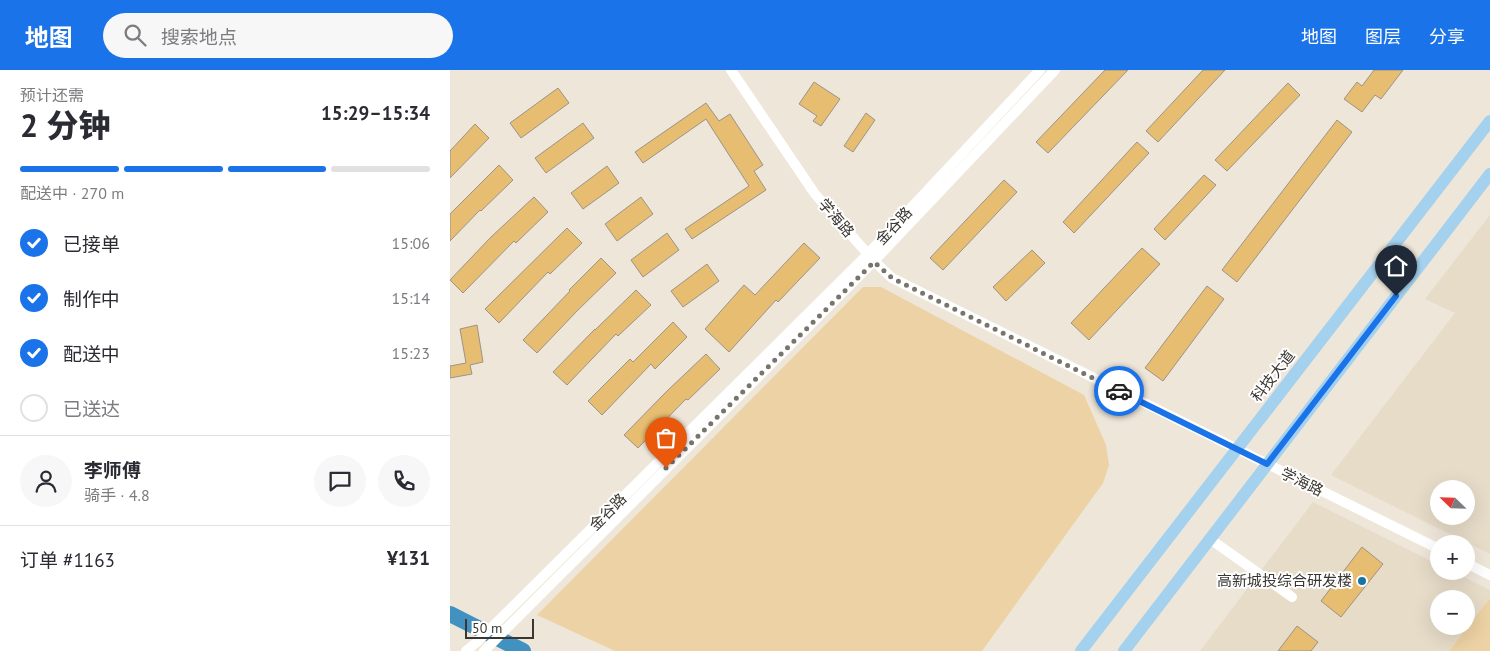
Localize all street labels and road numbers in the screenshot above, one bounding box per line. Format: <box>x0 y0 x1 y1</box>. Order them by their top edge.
street label: 学海路 <box>814 194 858 241</box>
street label: 金谷路 <box>871 203 916 249</box>
street label: 科技大道 <box>1247 346 1299 405</box>
street label: 学海路 <box>1278 463 1327 500</box>
street label: 金谷路 <box>585 489 630 534</box>

